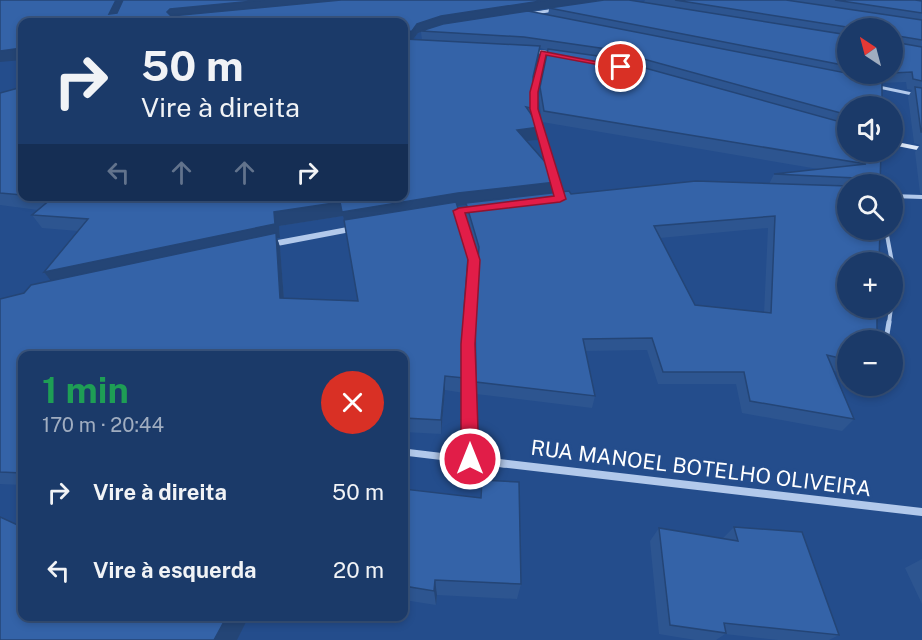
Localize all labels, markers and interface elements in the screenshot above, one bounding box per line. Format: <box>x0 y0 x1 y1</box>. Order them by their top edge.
north arrow <box>837 18 903 84</box>
map controls <box>837 18 903 396</box>
text: 50 m <box>141 41 244 90</box>
pin <box>595 41 646 92</box>
icon: right <box>42 42 120 120</box>
icon: arrive <box>604 50 637 83</box>
text: Vire à direita <box>141 91 300 123</box>
button: sound <box>837 96 903 162</box>
icon: left <box>102 156 135 189</box>
icon: ahead <box>165 156 198 189</box>
icon: ahead <box>228 156 261 189</box>
icon: right <box>291 156 324 189</box>
button: search <box>837 174 903 240</box>
button: + <box>837 252 903 318</box>
button: − <box>837 330 903 396</box>
text: 1 min <box>42 369 129 411</box>
button: close <box>321 371 384 434</box>
text: 170 m · 20:44 <box>42 413 164 437</box>
position arrow <box>438 427 502 491</box>
street label: RUA MANOEL BOTELHO OLIVEIRA <box>529 435 873 501</box>
icon: right <box>42 476 75 509</box>
text: Vire à direita <box>93 479 227 505</box>
text: 50 m <box>332 479 384 505</box>
icon: left <box>42 554 75 587</box>
text: Vire à esquerda <box>93 557 257 583</box>
text: 20 m <box>333 557 384 583</box>

